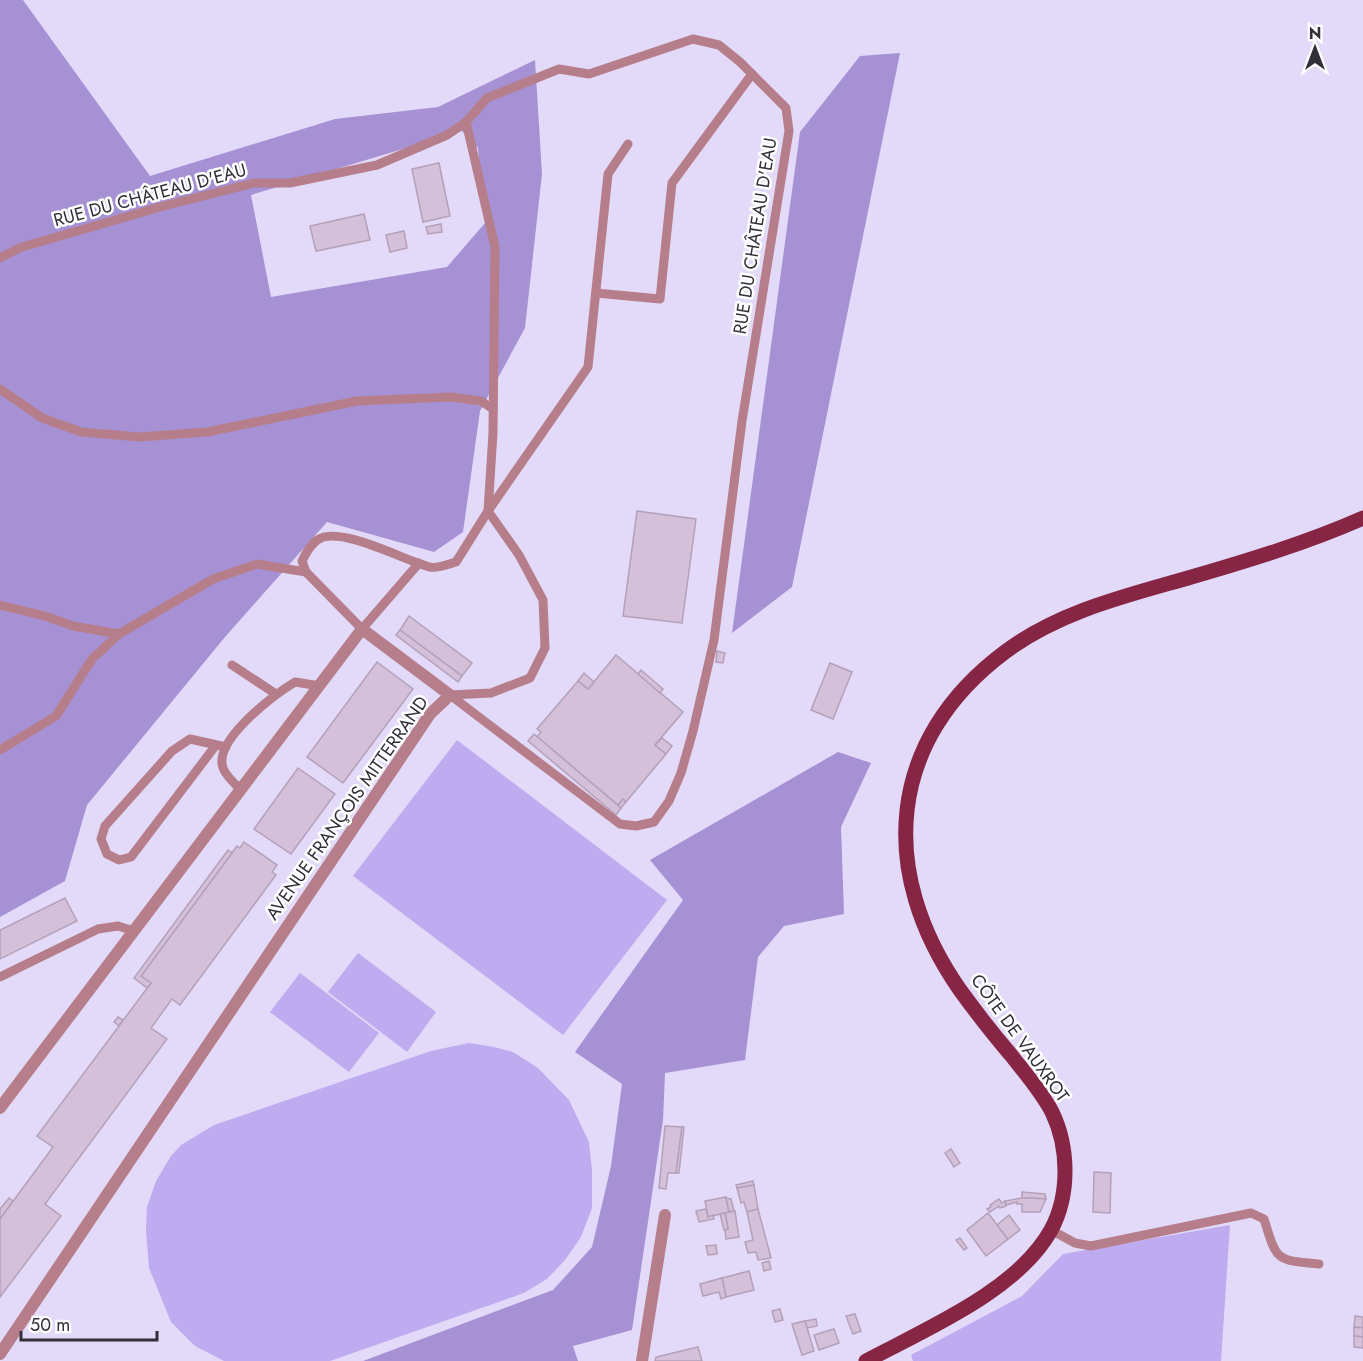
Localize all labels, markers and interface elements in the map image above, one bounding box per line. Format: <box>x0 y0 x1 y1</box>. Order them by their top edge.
north arrow <box>1285 18 1345 78</box>
text: N <box>1309 22 1321 45</box>
street label: RUE DU CHÂTEAU D'EAU <box>727 136 783 336</box>
street label: RUE DU CHÂTEAU D'EAU <box>51 157 249 233</box>
street label: AVENUE FRANÇOIS MITTERRAND <box>260 691 434 925</box>
street label: CÔTE DE VAUXROT <box>965 969 1076 1108</box>
scale bar <box>21 1304 158 1342</box>
text: 50 m <box>30 1312 70 1338</box>

